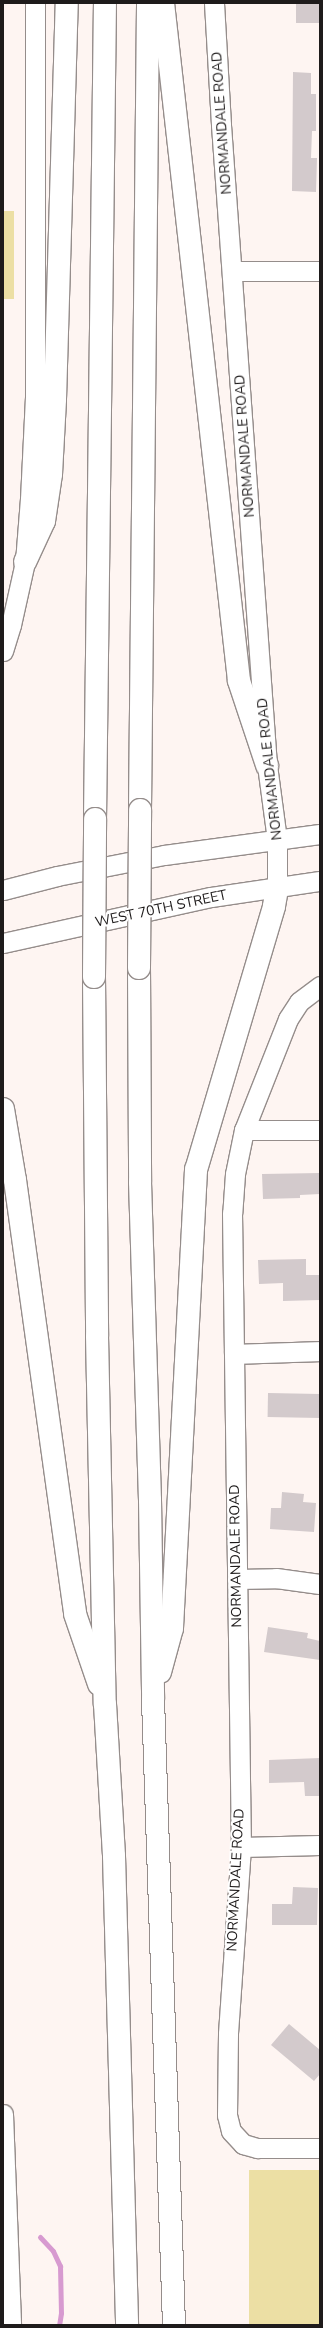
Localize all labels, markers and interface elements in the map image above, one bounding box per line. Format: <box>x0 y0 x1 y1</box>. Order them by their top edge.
street label: NORMANDALE ROAD <box>209 51 235 195</box>
street label: NORMANDALE ROAD <box>232 374 258 518</box>
street label: NORMANDALE ROAD <box>254 697 286 841</box>
street label: WEST 70TH STREET <box>94 887 228 931</box>
street label: NORMANDALE ROAD <box>226 1484 246 1628</box>
street label: NORMANDALE ROAD <box>224 1808 248 1952</box>

